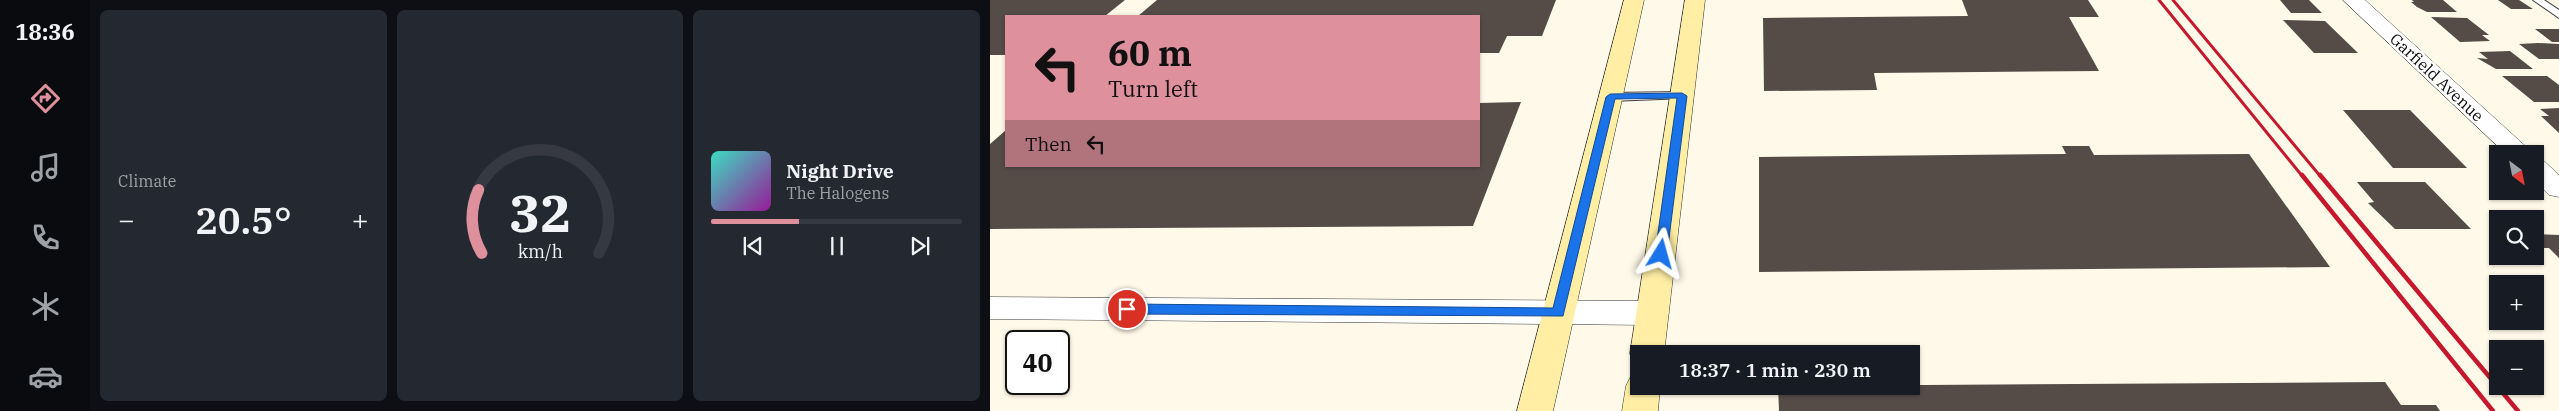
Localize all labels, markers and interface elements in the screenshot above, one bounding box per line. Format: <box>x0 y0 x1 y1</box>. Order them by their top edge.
text: 18:36 <box>15 17 75 46</box>
street label: Garfield Avenue <box>2386 28 2488 126</box>
text: 60 m <box>1108 30 1192 76</box>
icon: left <box>1025 35 1090 100</box>
text: Turn left <box>1108 74 1198 103</box>
icon: directions <box>28 81 63 116</box>
icon: left <box>1082 130 1110 158</box>
text: Then <box>1025 132 1072 156</box>
north arrow <box>2489 145 2544 200</box>
map controls <box>2489 145 2544 395</box>
icon: music <box>28 150 63 185</box>
text: Night Drive <box>786 159 894 183</box>
text: Climate <box>118 171 176 191</box>
text: 32 <box>509 179 571 246</box>
text: The Halogens <box>786 183 889 203</box>
text: 20.5° <box>195 195 292 244</box>
text: − <box>118 201 135 238</box>
text: + <box>352 201 369 238</box>
button: search <box>2489 210 2544 265</box>
icon: phone <box>28 220 63 255</box>
position arrow <box>1634 227 1686 279</box>
icon: previous <box>739 232 767 260</box>
icon: pause <box>823 232 851 260</box>
icon: next <box>906 232 934 260</box>
text: km/h <box>517 240 563 263</box>
button: + <box>2489 275 2544 330</box>
pin <box>1106 288 1148 330</box>
icon: climate <box>28 289 63 324</box>
icon: arrive <box>1113 295 1141 323</box>
speed limit sign: 40 <box>1005 330 1070 395</box>
button: − <box>2489 340 2544 395</box>
text: 18:37 · 1 min · 230 m <box>1679 358 1871 382</box>
icon: car <box>28 359 63 394</box>

